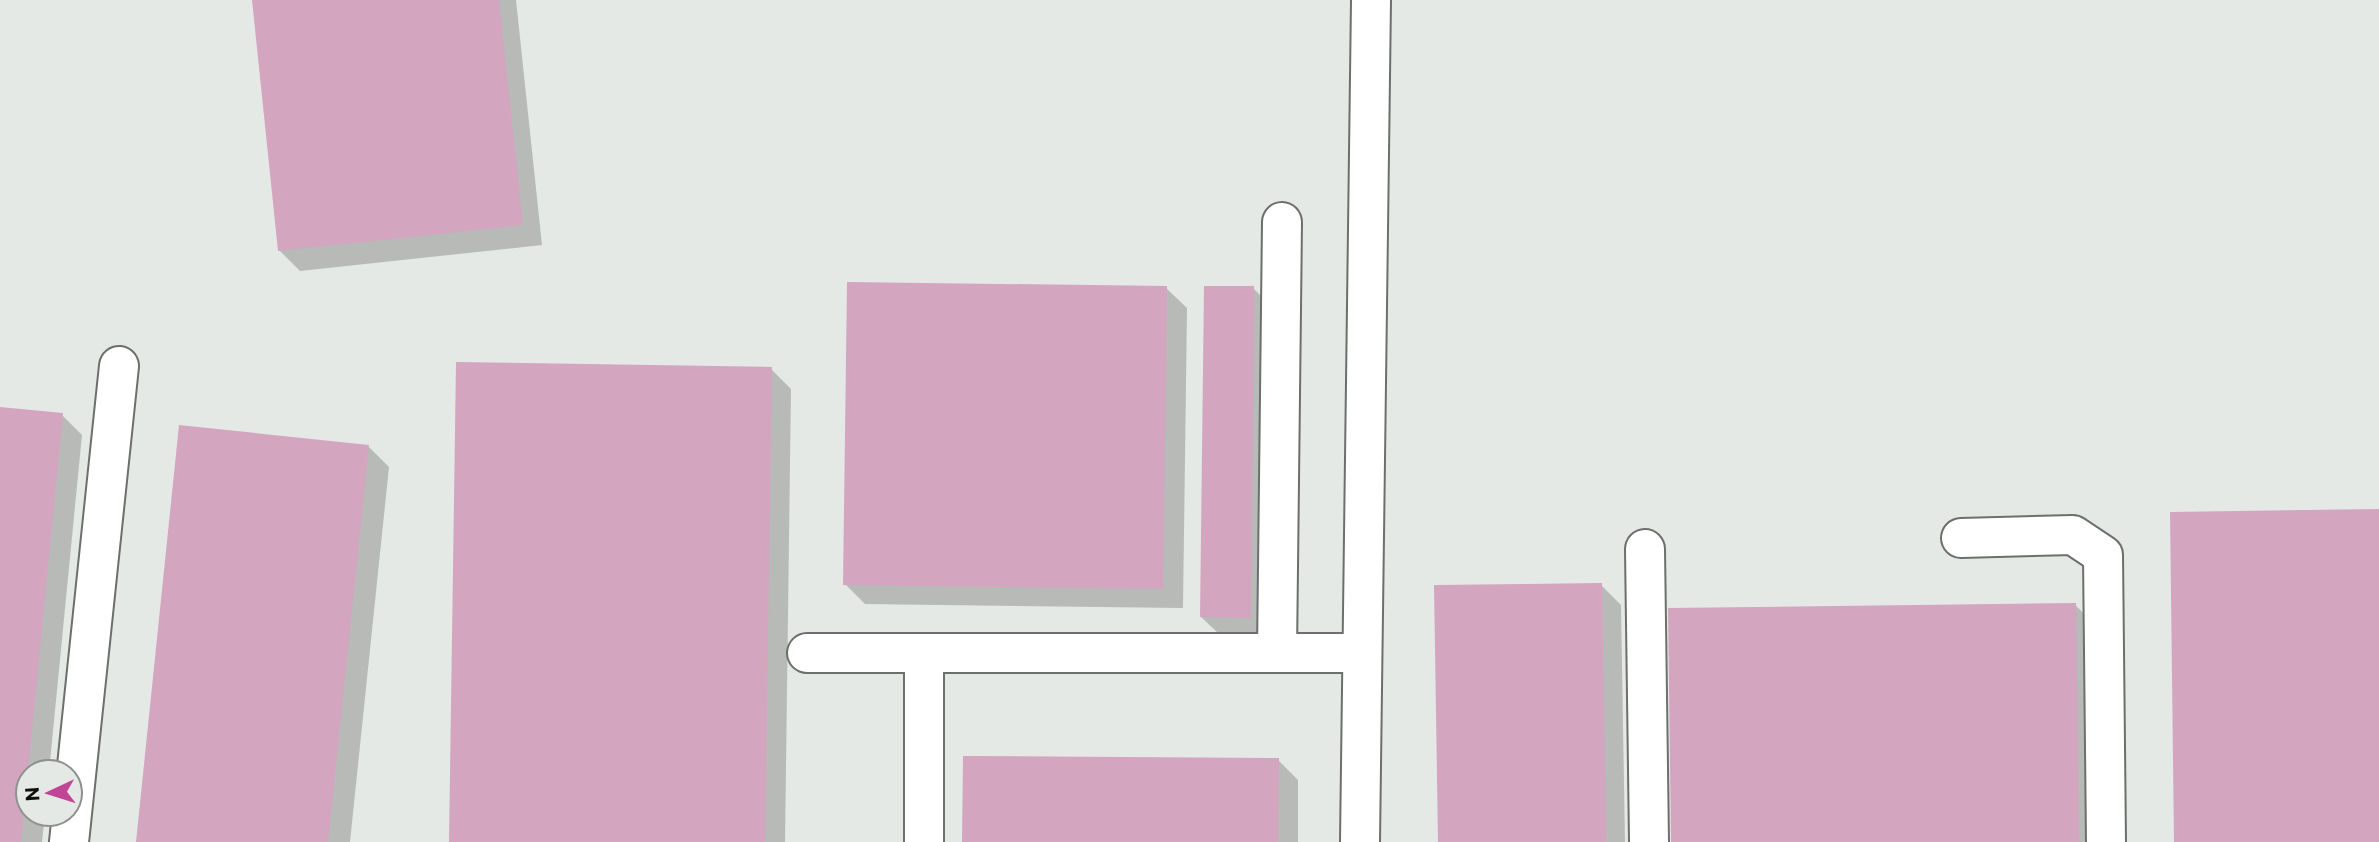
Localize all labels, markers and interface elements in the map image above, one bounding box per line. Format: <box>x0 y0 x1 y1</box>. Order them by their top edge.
north arrow <box>14 758 84 828</box>
text: N <box>20 786 44 802</box>

